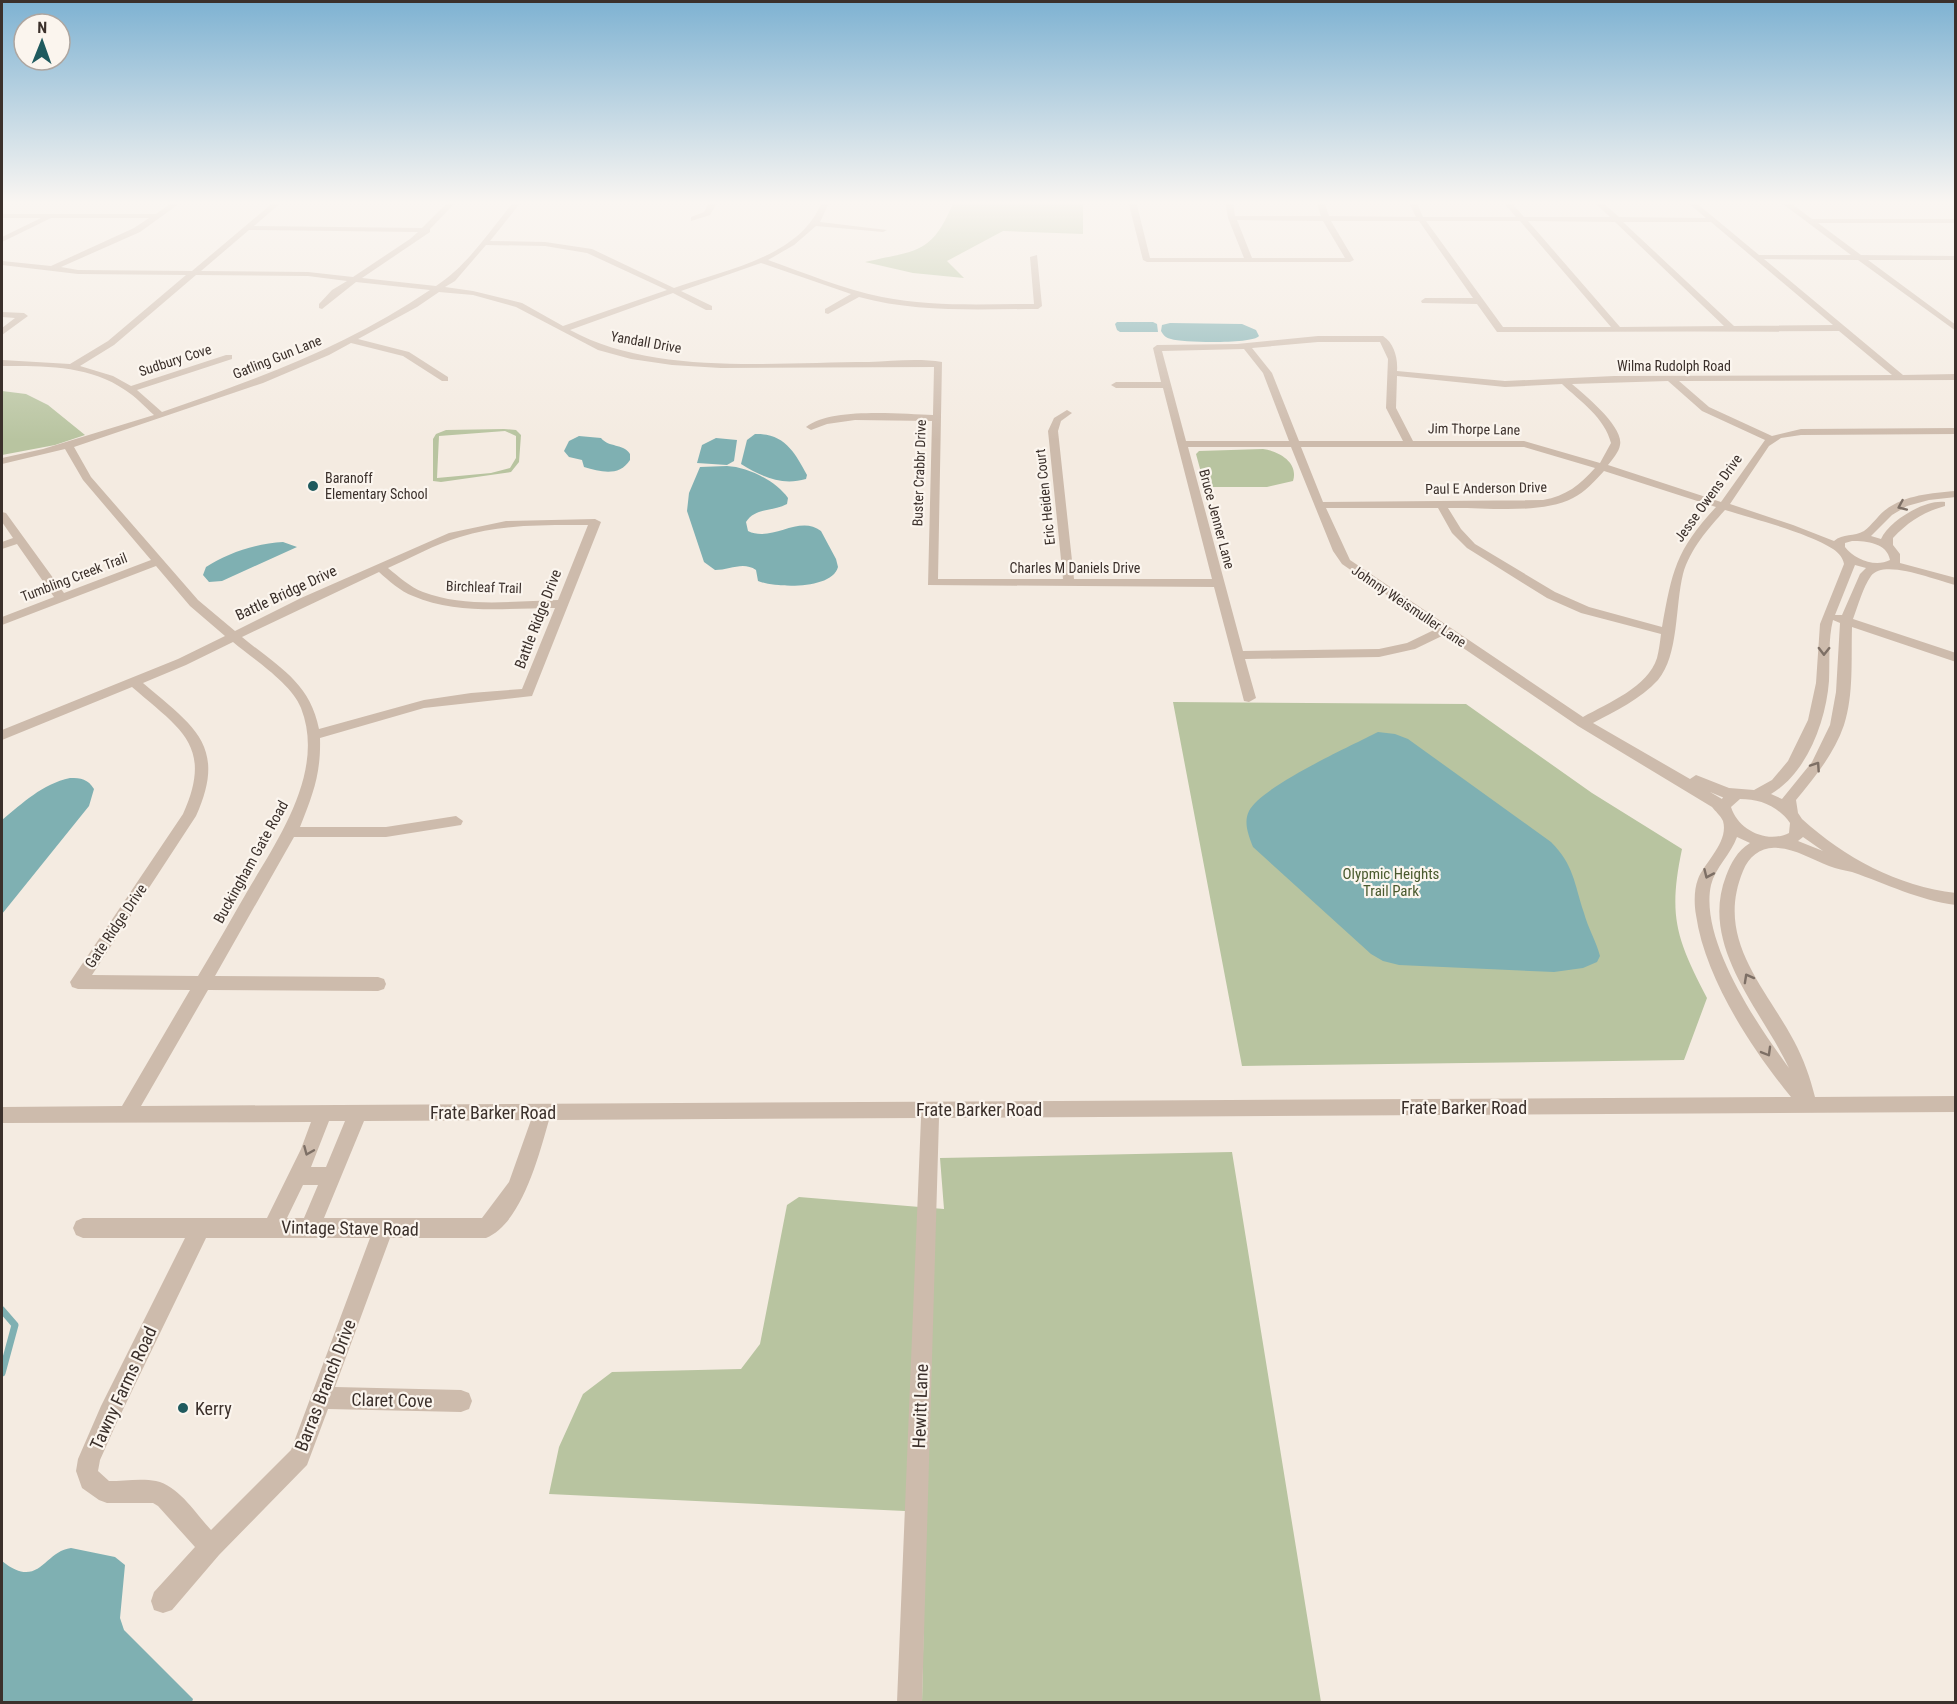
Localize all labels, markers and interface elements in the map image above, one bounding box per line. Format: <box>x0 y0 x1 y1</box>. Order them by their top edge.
north arrow <box>12 12 72 72</box>
text: N <box>37 18 47 37</box>
street label: Yandall Drive <box>609 328 683 356</box>
street label: Gatling Gun Lane <box>230 332 324 382</box>
street label: Sudbury Cove <box>137 341 214 379</box>
street label: Wilma Rudolph Road <box>1617 358 1731 374</box>
street label: Buster Crabbr Drive <box>909 419 929 527</box>
street label: Jim Thorpe Lane <box>1428 420 1521 438</box>
street label: Eric Heiden Court <box>1032 448 1058 546</box>
street label: Jesse Owens Drive <box>1671 451 1745 545</box>
street label: Bruce Jenner Lane <box>1196 467 1238 571</box>
place label: Baranoff Elementary School <box>325 470 428 502</box>
marker: Baranoff Elementary School <box>306 479 320 493</box>
street label: Paul E Anderson Drive <box>1425 479 1547 497</box>
one-way arrow <box>1898 498 1909 510</box>
street label: Tumbling Creek Trail <box>19 549 129 605</box>
street label: Charles M Daniels Drive <box>1010 560 1141 576</box>
street label: Battle Bridge Drive <box>233 562 339 624</box>
street label: Johnny Weismuller Lane <box>1349 562 1469 650</box>
street label: Battle Ridge Drive <box>511 567 565 671</box>
street label: Birchleaf Trail <box>446 578 522 596</box>
one-way arrow <box>1817 646 1830 655</box>
one-way arrow <box>1809 762 1820 773</box>
street label: Buckingham Gate Road <box>210 798 292 926</box>
park label: Olypmic Heights Trail Park <box>1343 865 1440 900</box>
one-way arrow <box>1703 867 1715 878</box>
street label: Gate Ridge Drive <box>81 881 151 971</box>
one-way arrow <box>1743 974 1755 984</box>
one-way arrow <box>1760 1046 1772 1056</box>
street label: Frate Barker Road <box>1401 1097 1527 1118</box>
street label: Frate Barker Road <box>916 1099 1042 1120</box>
street label: Frate Barker Road <box>430 1102 556 1123</box>
one-way arrow <box>303 1145 315 1156</box>
street label: Vintage Stave Road <box>281 1216 419 1240</box>
street label: Barras Branch Drive <box>290 1316 360 1454</box>
street label: Tawny Farms Road <box>85 1323 161 1453</box>
street label: Hewitt Lane <box>908 1363 932 1449</box>
street label: Claret Cove <box>351 1389 433 1411</box>
place label: Kerry <box>195 1398 232 1419</box>
marker: Kerry <box>176 1401 190 1415</box>

